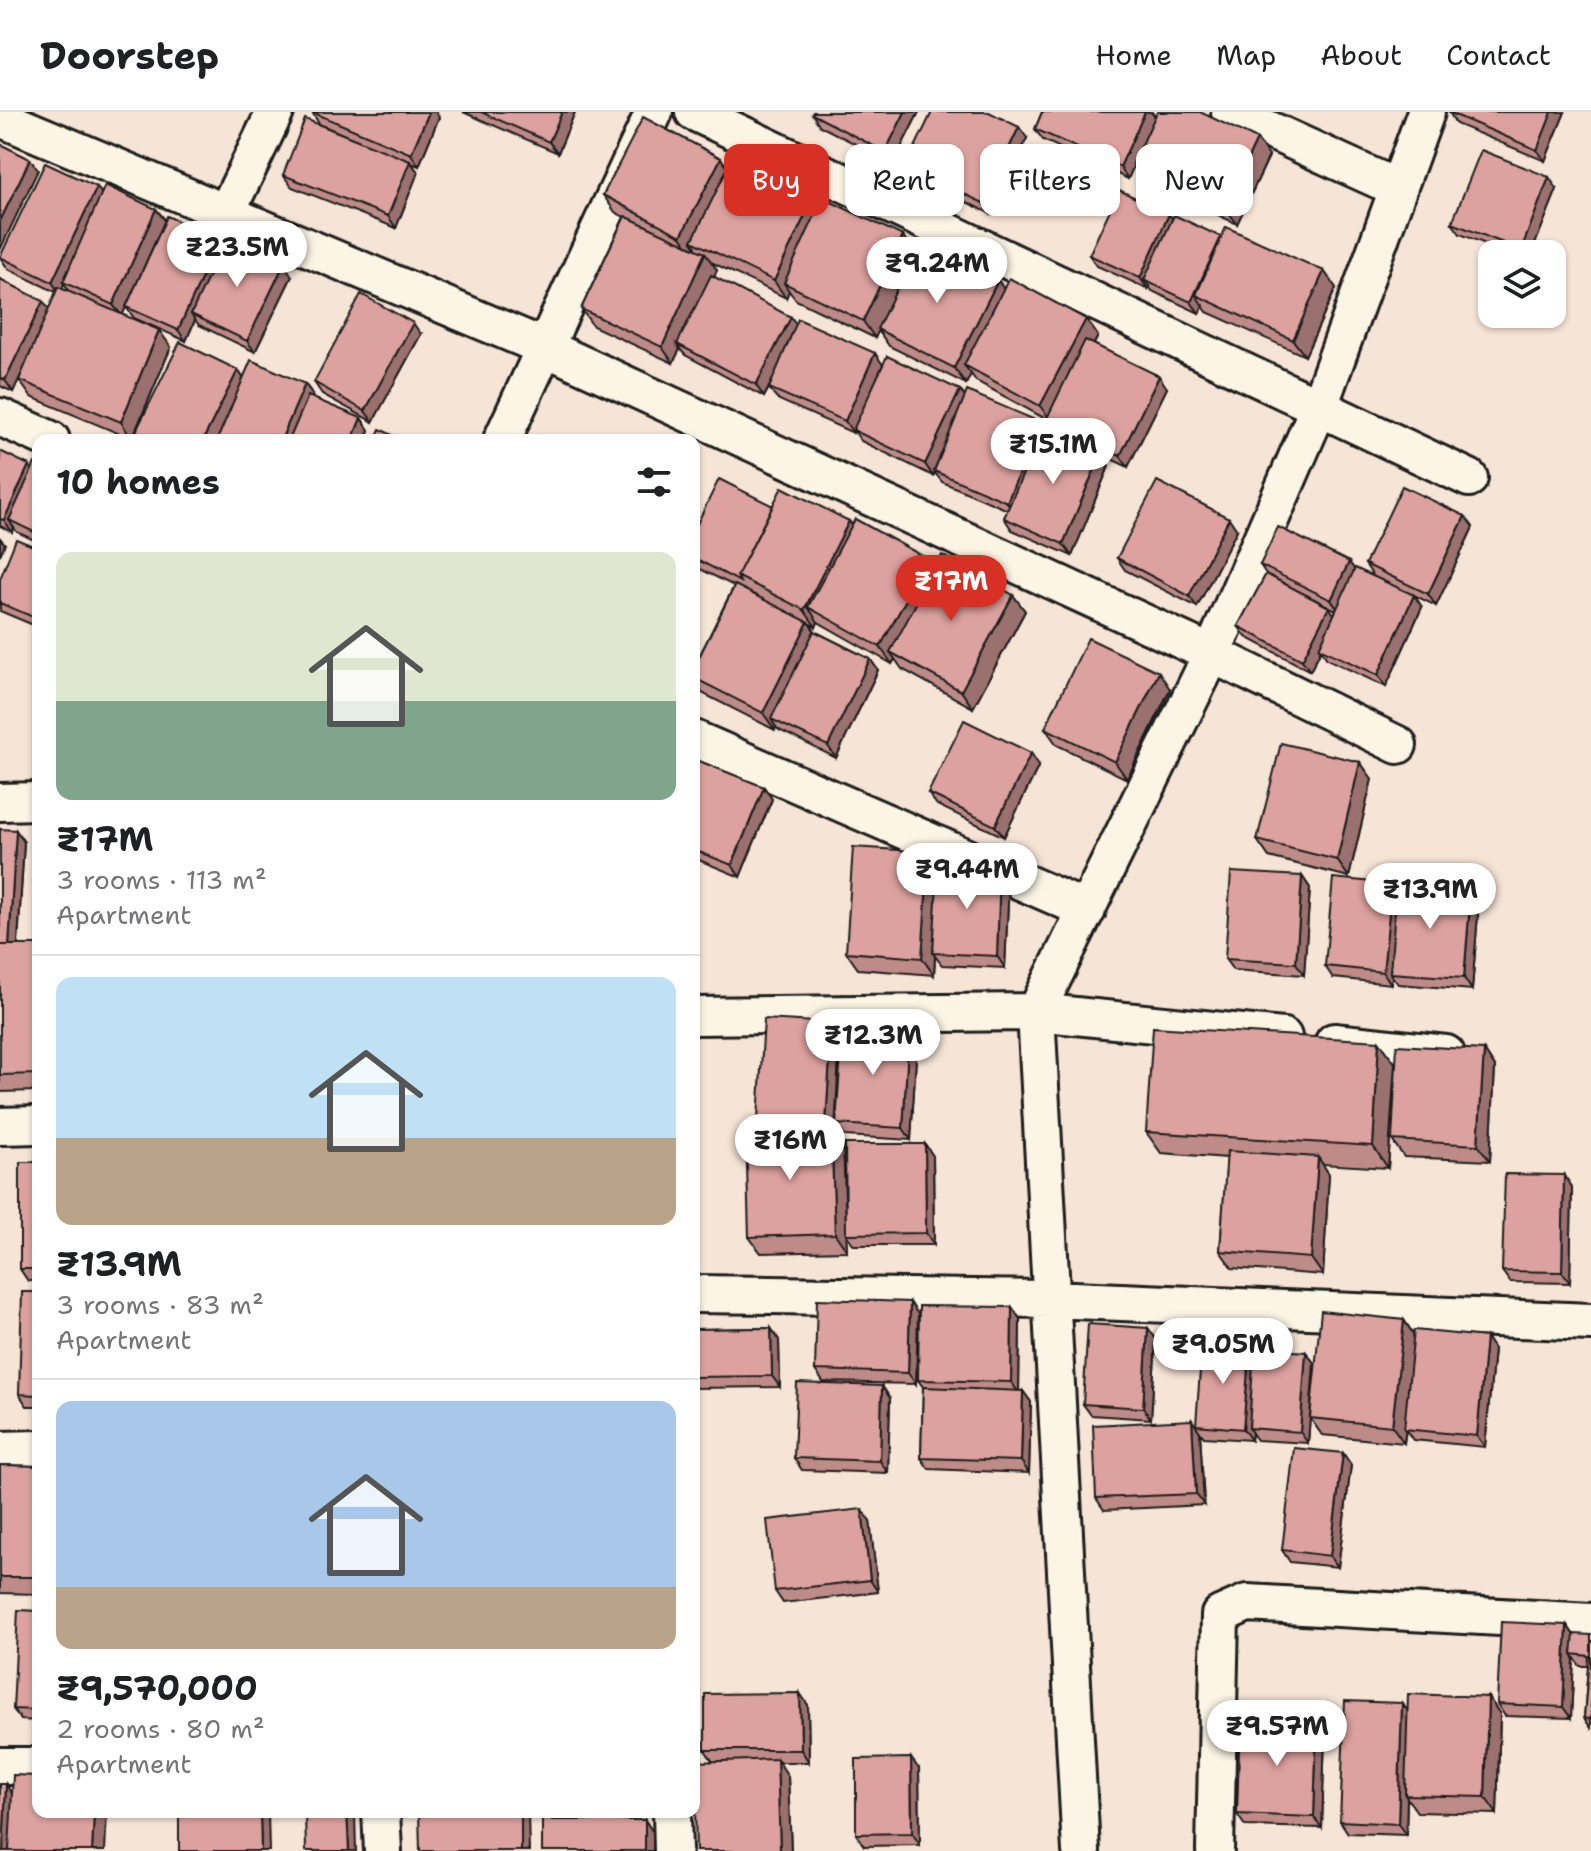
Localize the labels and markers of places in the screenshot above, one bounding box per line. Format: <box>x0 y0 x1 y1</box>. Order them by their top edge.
pin: ₹23.5M <box>172 221 302 289</box>
pin: ₹9.24M <box>872 237 1002 305</box>
pin: ₹15.1M <box>988 418 1118 486</box>
pin: ₹17M <box>904 555 998 623</box>
pin: ₹9.44M <box>902 843 1032 911</box>
pin: ₹13.9M <box>1365 863 1495 931</box>
pin: ₹12.3M <box>808 1009 938 1077</box>
pin: ₹16M <box>743 1114 837 1182</box>
pin: ₹9.05M <box>1158 1318 1288 1386</box>
pin: ₹9.57M <box>1212 1700 1342 1768</box>

